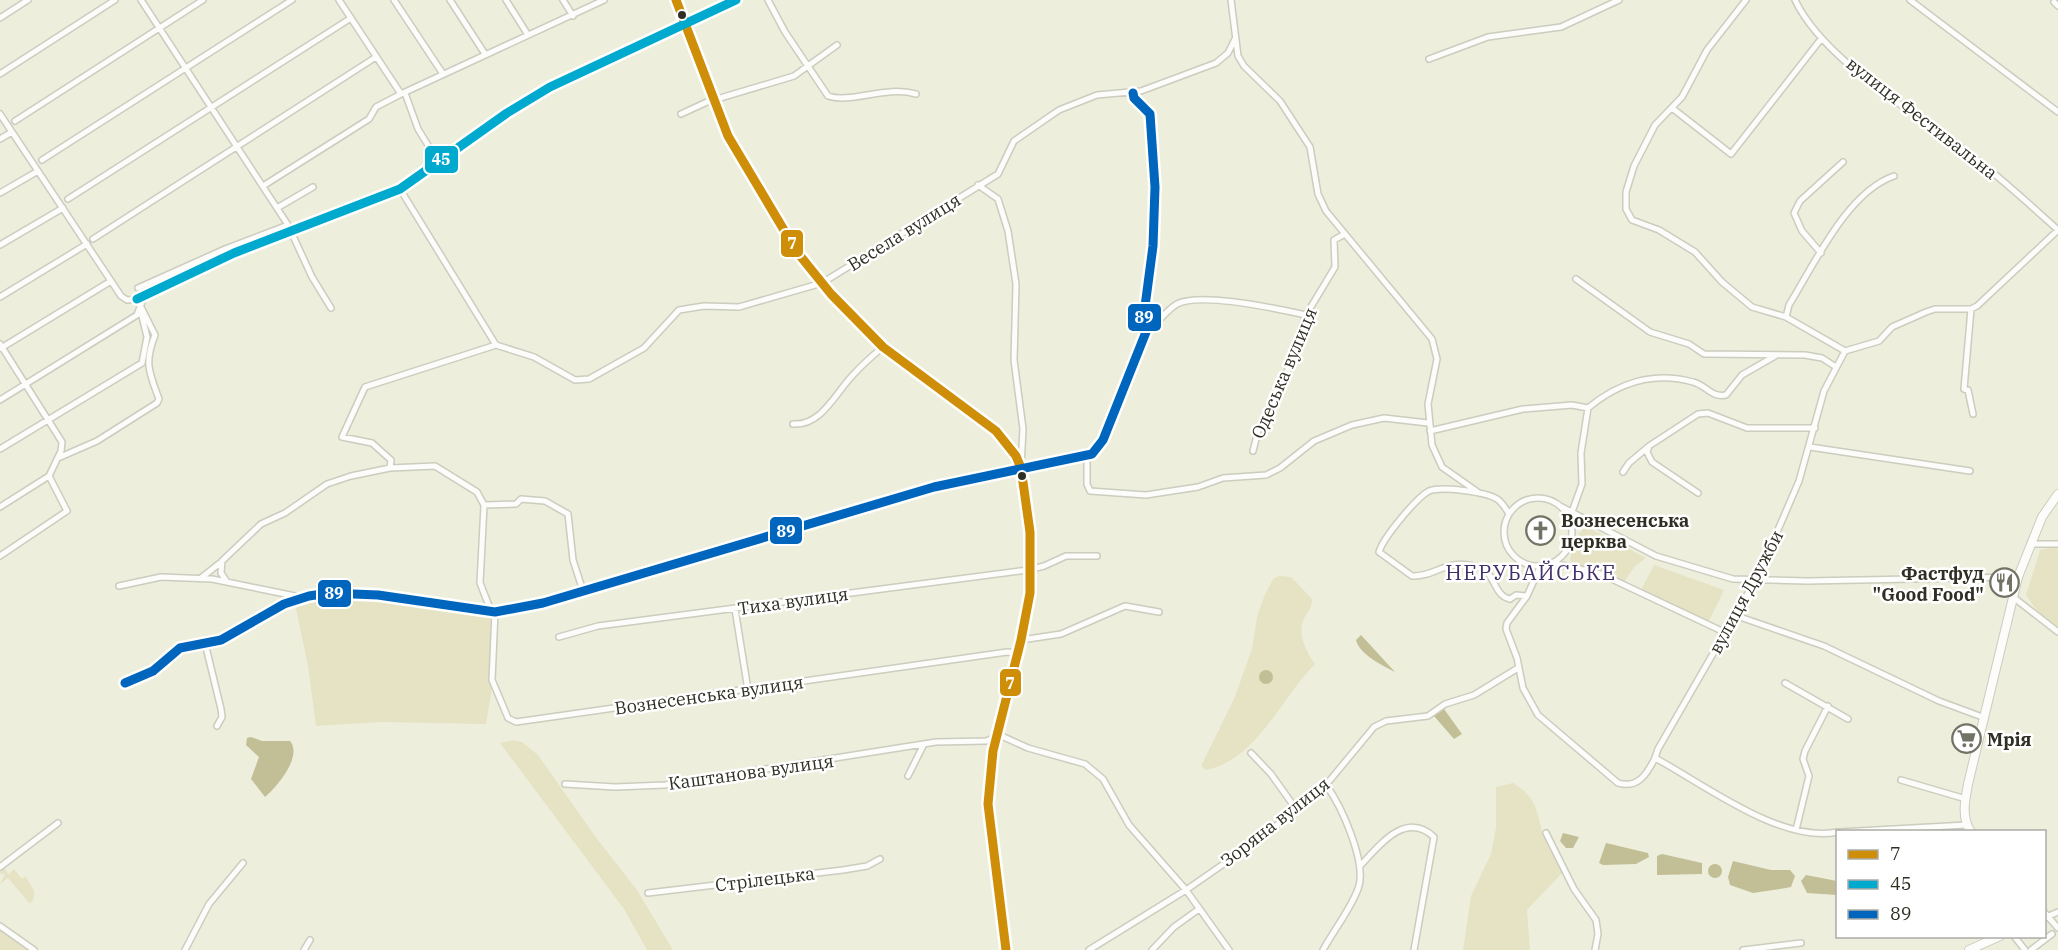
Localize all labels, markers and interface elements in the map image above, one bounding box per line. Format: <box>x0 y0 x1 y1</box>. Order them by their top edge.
unlabelled marker <box>676 9 688 21</box>
street label: вулиця Фестивальна <box>1842 52 2002 184</box>
line badge: 45 <box>424 145 459 174</box>
text: 45 <box>431 149 451 169</box>
street label: Весела вулиця <box>843 188 965 276</box>
line badge: 7 <box>780 229 804 258</box>
text: 7 <box>787 233 797 253</box>
line badge: 89 <box>1127 303 1162 332</box>
street label: Одеська вулиця <box>1246 304 1322 442</box>
text: 89 <box>1134 307 1154 327</box>
unlabelled marker <box>1016 470 1028 482</box>
place label: Вознесенська церква <box>1561 509 1689 553</box>
church icon: Вознесенська церква <box>1524 514 1556 546</box>
line badge: 89 <box>769 516 803 545</box>
text: 89 <box>776 521 796 541</box>
street label: вулиця Дружби <box>1704 526 1788 658</box>
district label: НЕРУБАЙСЬКЕ <box>1445 558 1617 586</box>
place label: Фастфуд "Good Food" <box>1873 562 1984 606</box>
restaurant icon: Фастфуд "Good Food" <box>1989 567 2021 599</box>
line badge: 89 <box>317 579 352 608</box>
street label: Тиха вулиця <box>736 582 850 620</box>
text: 89 <box>324 583 344 603</box>
line badge: 7 <box>999 668 1022 697</box>
street label: Вознесенська вулиця <box>613 670 805 720</box>
text: 7 <box>1005 673 1015 693</box>
supermarket icon: Мрія <box>1950 723 1982 755</box>
place label: Мрія <box>1987 728 2032 751</box>
street label: Каштанова вулиця <box>667 749 835 795</box>
street label: Зоряна вулиця <box>1216 772 1334 872</box>
legend <box>1836 830 2046 938</box>
text: 7 <box>1890 842 1901 865</box>
street label: Стрілецька <box>714 861 816 897</box>
text: 45 <box>1890 872 1912 895</box>
text: 89 <box>1890 902 1912 925</box>

